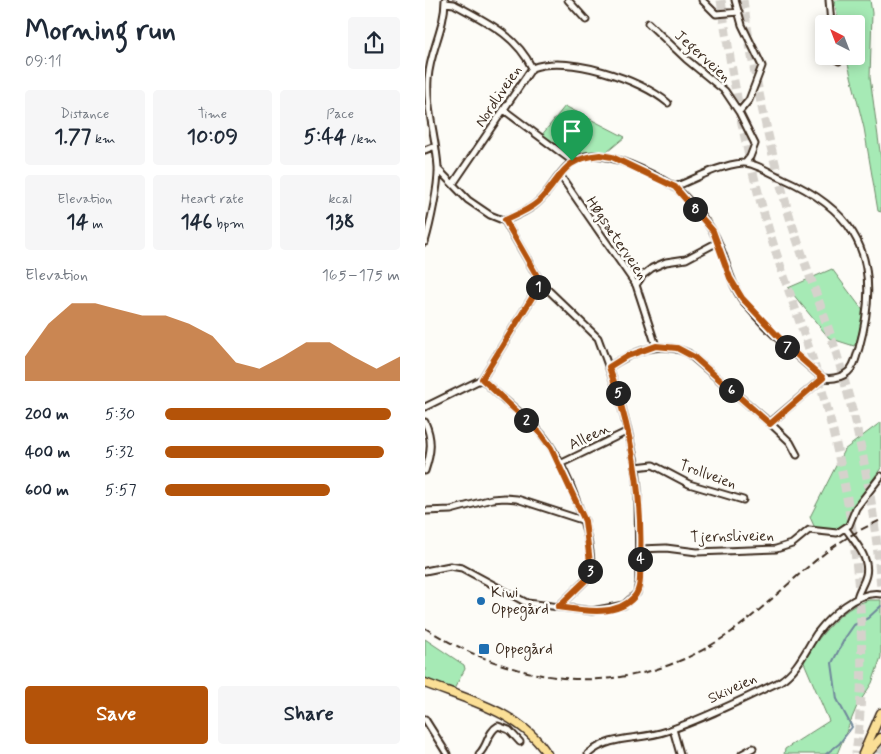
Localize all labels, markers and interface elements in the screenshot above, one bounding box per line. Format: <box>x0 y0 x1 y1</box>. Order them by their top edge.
text: Morning run <box>25 13 176 50</box>
north arrow <box>815 15 865 65</box>
map controls <box>815 15 865 65</box>
button: share <box>348 17 400 69</box>
street label: Jegerveien <box>669 26 735 88</box>
text: 09:11 <box>25 51 62 72</box>
street label: Nordliveien <box>471 62 527 131</box>
text: Distance <box>60 105 109 123</box>
text: Time <box>198 105 227 123</box>
text: Pace <box>326 105 354 123</box>
pin <box>551 110 593 161</box>
icon: arrive <box>558 117 586 145</box>
text: 1.77 <box>54 123 91 151</box>
text: 10:09 <box>187 123 238 151</box>
text: 5:44 <box>303 123 347 151</box>
text: km <box>91 130 115 148</box>
text: /km <box>347 130 377 148</box>
text: Elevation <box>57 190 112 208</box>
text: Heart rate <box>181 190 244 208</box>
text: kcal <box>328 190 352 208</box>
street label: Høgsæterveien <box>581 193 651 284</box>
pin: 8 <box>683 196 707 222</box>
text: 8 <box>692 200 699 218</box>
text: 14 <box>66 208 88 236</box>
text: 146 <box>180 208 213 236</box>
text: 138 <box>325 208 355 236</box>
text: m <box>88 215 103 233</box>
text: bpm <box>213 215 245 233</box>
text: Elevation <box>25 265 88 286</box>
text: 165–175 m <box>322 265 400 286</box>
pin: 1 <box>525 274 551 300</box>
text: 1 <box>535 278 542 296</box>
pin: 7 <box>775 334 799 360</box>
text: 7 <box>783 338 792 356</box>
pin: 6 <box>719 378 743 402</box>
pin: 5 <box>605 380 631 406</box>
text: 6 <box>728 381 735 399</box>
text: 5 <box>614 384 623 402</box>
text: 200 m <box>25 404 69 425</box>
text: 5:30 <box>105 404 135 425</box>
pin: 2 <box>513 408 539 432</box>
text: 2 <box>523 411 530 429</box>
street label: Alleen <box>566 419 613 455</box>
text: 400 m <box>25 442 70 463</box>
text: 5:32 <box>105 442 135 463</box>
street label: Trollveien <box>676 455 739 495</box>
text: 600 m <box>25 480 69 501</box>
text: 5:57 <box>105 480 137 501</box>
street label: Tjernsliveien <box>690 526 774 548</box>
pin: 4 <box>627 546 653 572</box>
text: 4 <box>636 550 645 568</box>
pin: 3 <box>577 558 603 584</box>
text: 3 <box>587 562 594 580</box>
place label: Kiwi Oppegård <box>491 583 549 621</box>
marker: Kiwi Oppegård <box>475 595 487 607</box>
place label: Oppegård <box>495 640 553 661</box>
marker: Oppegård <box>477 642 491 656</box>
street label: Skiveien <box>705 669 760 709</box>
button: Save <box>25 686 208 744</box>
button: Share <box>218 686 400 744</box>

